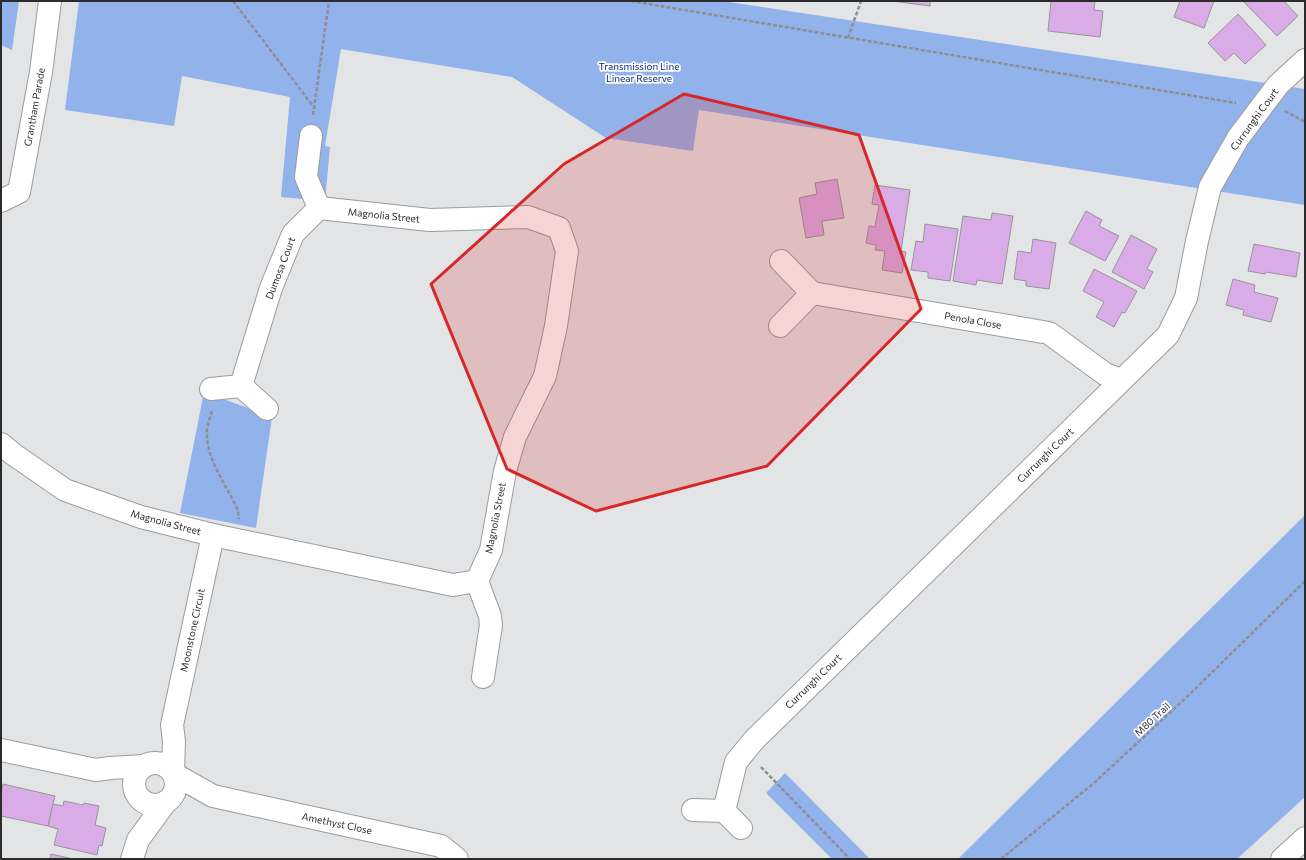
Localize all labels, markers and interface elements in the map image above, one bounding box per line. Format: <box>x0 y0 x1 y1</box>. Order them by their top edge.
park label: Transmission Line Linear Reserve <box>599 60 679 84</box>
street label: Grantham Parade <box>21 67 47 147</box>
street label: Currunghi Court <box>1227 86 1281 152</box>
street label: Magnolia Street <box>347 205 421 225</box>
street label: Dumosa Court <box>263 235 297 301</box>
street label: Penola Close <box>943 309 1003 331</box>
street label: Currunghi Court <box>1014 425 1076 485</box>
street label: Magnolia Street <box>482 481 508 555</box>
street label: Magnolia Street <box>130 507 202 537</box>
street label: Moonstone Circuit <box>177 587 207 673</box>
street label: Currunghi Court <box>782 651 844 711</box>
street label: M80 Trail <box>1132 700 1172 738</box>
street label: Amethyst Close <box>301 810 373 836</box>

